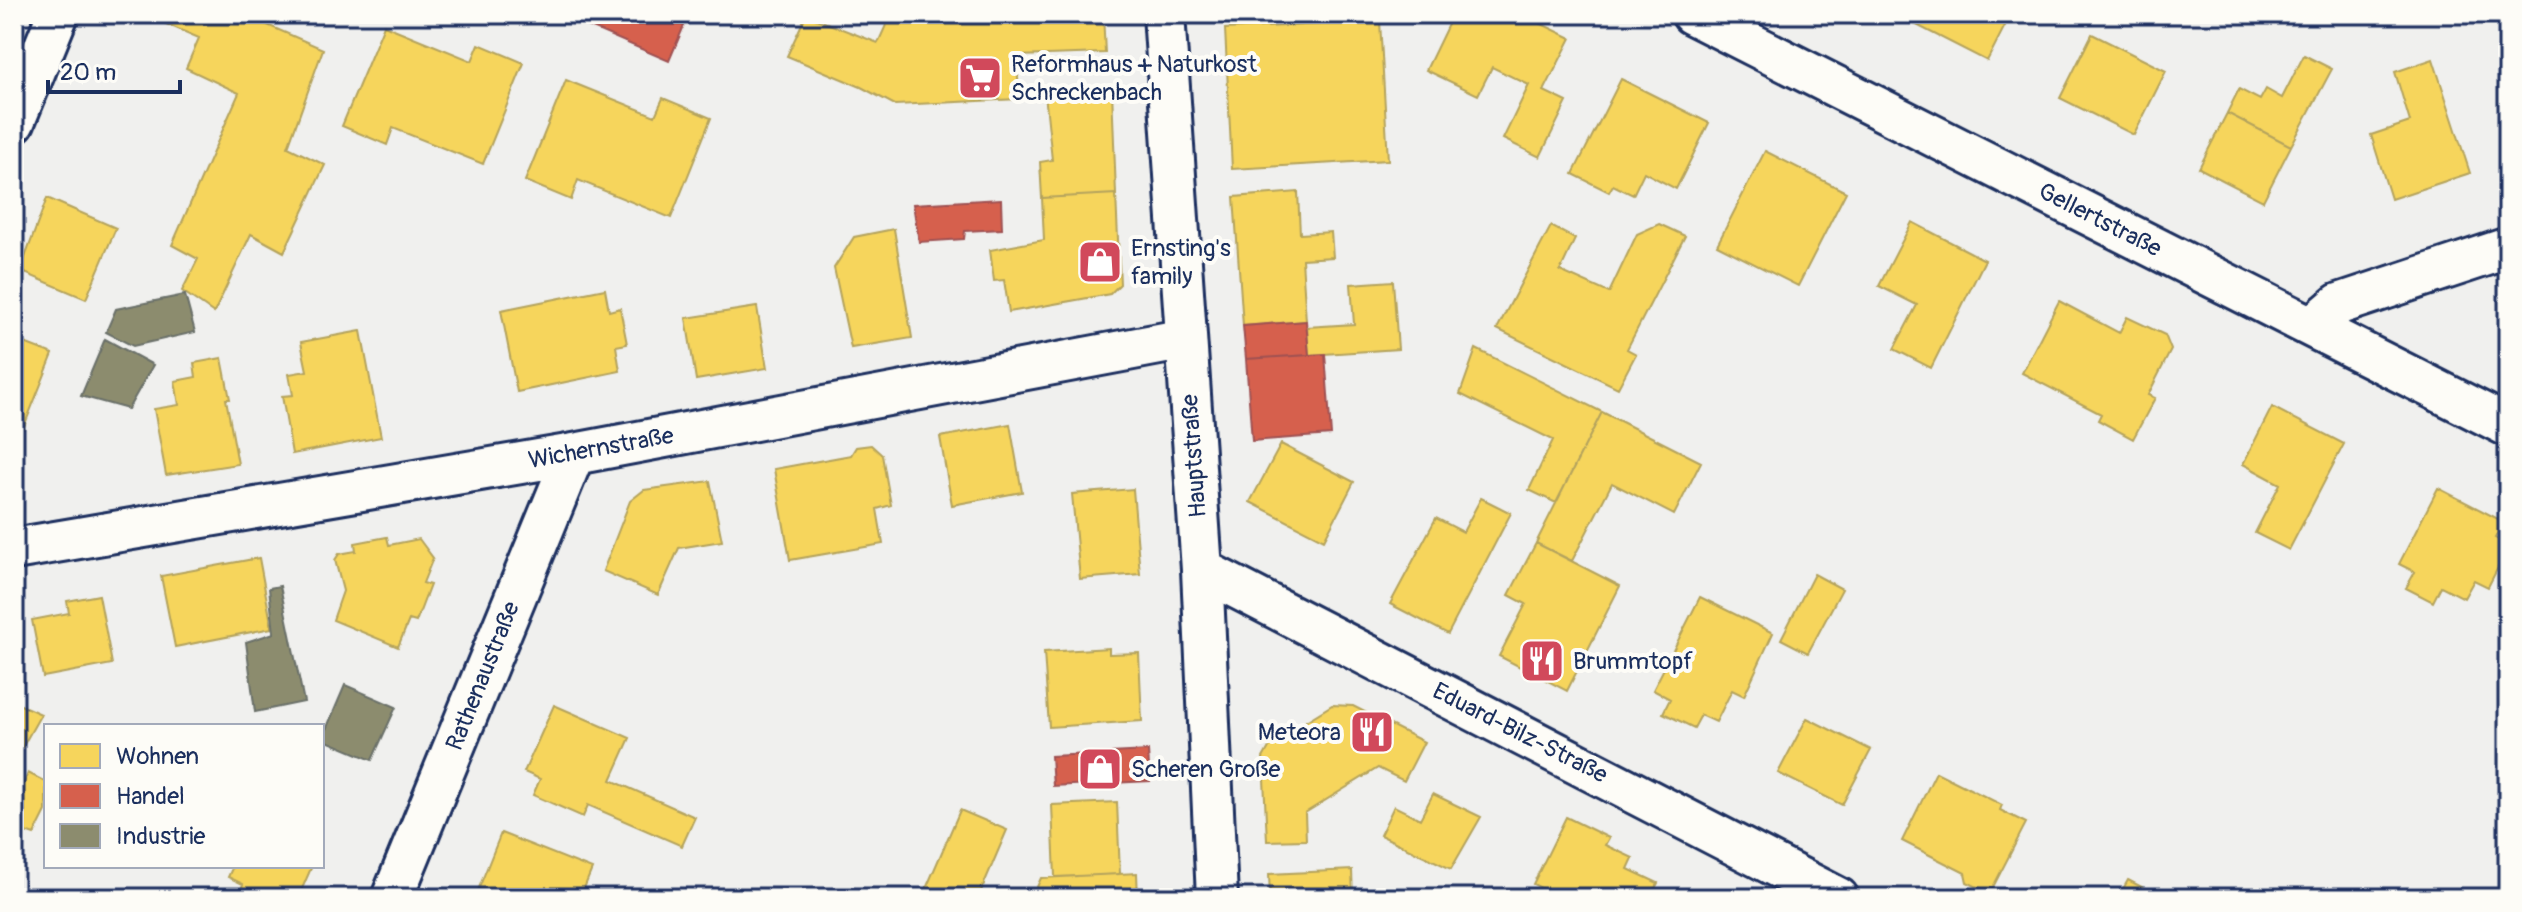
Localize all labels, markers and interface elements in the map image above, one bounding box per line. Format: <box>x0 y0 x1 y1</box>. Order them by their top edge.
scale bar <box>48 44 180 94</box>
place label: Reformhaus + Naturkost Schreckenbach <box>1011 50 1257 107</box>
supermarket icon: Reformhaus + Naturkost Schreckenbach <box>956 54 1004 102</box>
text: 20 m <box>60 58 116 87</box>
street label: Gellertstraße <box>2034 177 2167 263</box>
place label: Ernsting's family <box>1131 234 1231 291</box>
shop icon: Ernsting's family <box>1076 238 1124 286</box>
street label: Hauptstraße <box>1175 393 1213 519</box>
street label: Wichernstraße <box>526 421 676 475</box>
street label: Rathenaustraße <box>440 597 526 755</box>
restaurant icon: Brummtopf <box>1518 637 1566 685</box>
place label: Brummtopf <box>1573 647 1693 676</box>
street label: Eduard-Bilz-Straße <box>1428 676 1612 790</box>
restaurant icon: Meteora <box>1348 708 1396 756</box>
place label: Meteora <box>1258 718 1341 747</box>
legend <box>44 724 324 868</box>
text: Wohnen <box>116 742 199 771</box>
shop icon: Scheren Große <box>1076 745 1124 793</box>
place label: Scheren Große <box>1131 755 1280 784</box>
text: Handel <box>116 782 185 811</box>
text: Industrie <box>116 822 205 851</box>

